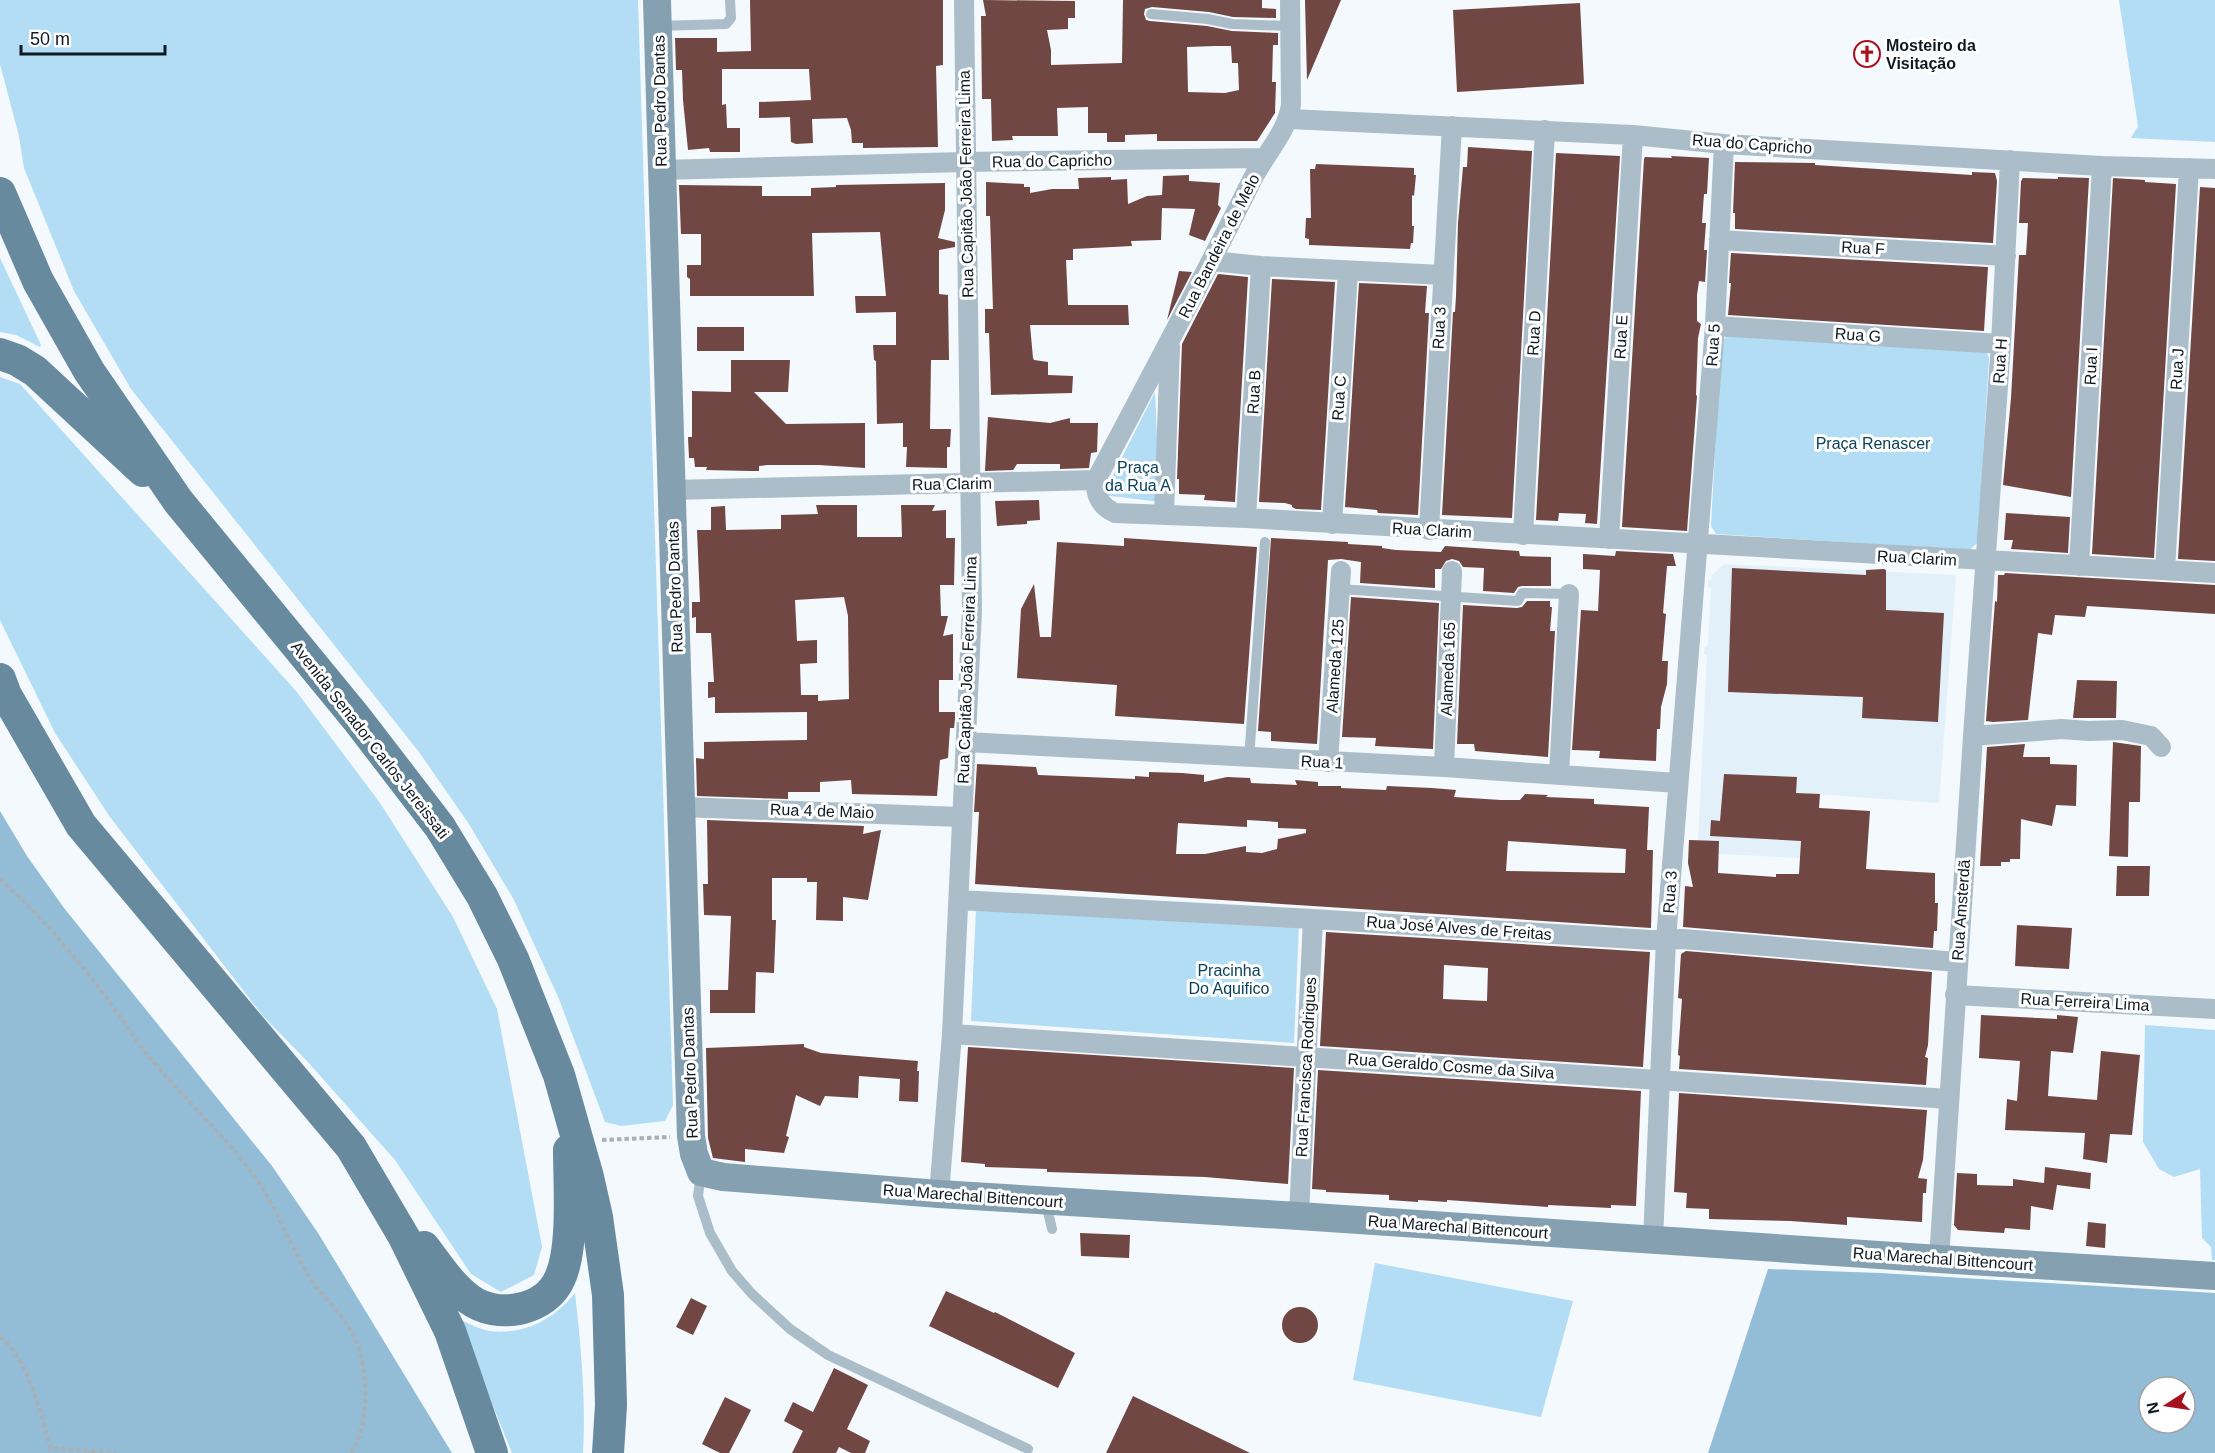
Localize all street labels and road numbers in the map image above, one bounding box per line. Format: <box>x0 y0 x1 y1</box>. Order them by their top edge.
street label: Rua Pedro Dantas <box>650 35 670 167</box>
street label: Rua Capitão João Ferreira Lima <box>956 70 976 298</box>
street label: Rua do Capricho <box>1692 131 1813 157</box>
street label: Rua do Capricho <box>992 151 1112 171</box>
street label: Rua Bandeira de Melo <box>1175 171 1263 321</box>
street label: Rua F <box>1841 238 1885 258</box>
street label: Rua 3 <box>1429 306 1449 350</box>
street label: Rua D <box>1524 310 1544 356</box>
street label: Rua E <box>1611 314 1631 360</box>
street label: Rua 5 <box>1703 323 1723 367</box>
street label: Rua G <box>1834 325 1882 345</box>
street label: Rua H <box>1990 338 2010 384</box>
street label: Rua I <box>2082 346 2100 386</box>
street label: Rua J <box>2167 348 2187 390</box>
street label: Rua B <box>1244 369 1264 415</box>
street label: Rua C <box>1329 375 1349 421</box>
street label: Rua Clarim <box>912 475 992 493</box>
street label: Rua Clarim <box>1392 519 1472 541</box>
street label: Rua Pedro Dantas <box>664 521 686 653</box>
street label: Rua Clarim <box>1877 547 1957 569</box>
street label: Rua Capitão João Ferreira Lima <box>955 556 979 784</box>
street label: Alameda 125 <box>1323 618 1347 714</box>
street label: Alameda 165 <box>1438 621 1458 716</box>
street label: Avenida Senador Carlos Jereissati <box>288 638 452 842</box>
street label: Rua 1 <box>1300 752 1344 772</box>
street label: Rua 4 de Maio <box>770 801 874 821</box>
street label: Rua Amsterdã <box>1949 859 1973 961</box>
street label: Rua 3 <box>1660 870 1680 914</box>
street label: Rua José Alves de Freitas <box>1366 913 1552 943</box>
street label: Rua Francisca Rodrigues <box>1293 976 1319 1158</box>
street label: Rua Ferreira Lima <box>2020 990 2150 1014</box>
street label: Rua Pedro Dantas <box>679 1007 701 1139</box>
street label: Rua Geraldo Cosme da Silva <box>1347 1050 1555 1082</box>
street label: Rua Marechal Bittencourt <box>882 1181 1064 1211</box>
street label: Rua Marechal Bittencourt <box>1367 1212 1549 1242</box>
street label: Rua Marechal Bittencourt <box>1852 1244 2034 1274</box>

